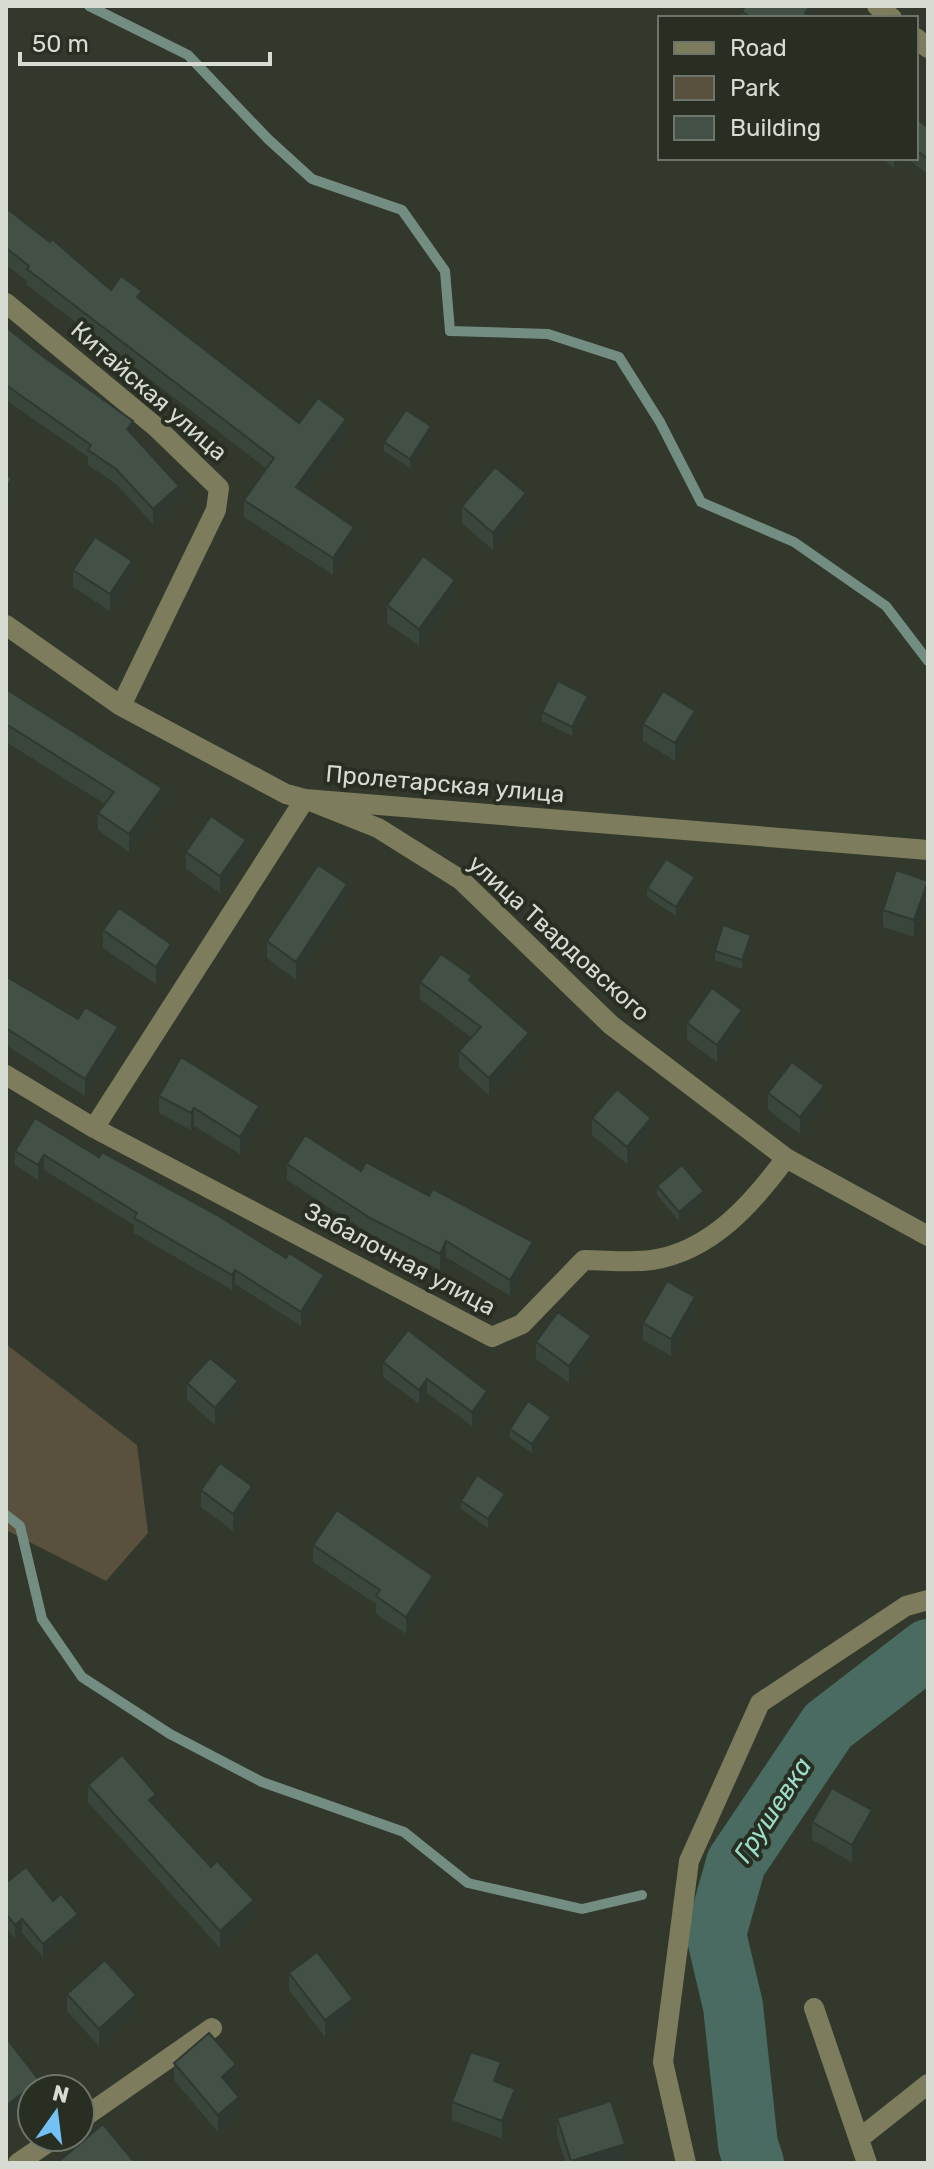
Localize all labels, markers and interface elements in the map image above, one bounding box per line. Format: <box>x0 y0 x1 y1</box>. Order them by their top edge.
scale bar <box>20 16 270 66</box>
legend <box>658 16 918 160</box>
text: 50 m <box>32 30 89 58</box>
text: Road <box>730 34 787 62</box>
text: Park <box>730 74 781 102</box>
text: Building <box>730 114 821 142</box>
street label: Китайская улица <box>65 316 233 466</box>
street label: Пролетарская улица <box>324 760 566 808</box>
street label: улица Твардовского <box>462 849 656 1027</box>
street label: Забалочная улица <box>300 1197 500 1321</box>
water label: Грушевка <box>728 1752 818 1868</box>
north arrow <box>16 2073 96 2153</box>
text: N <box>50 2079 72 2109</box>

